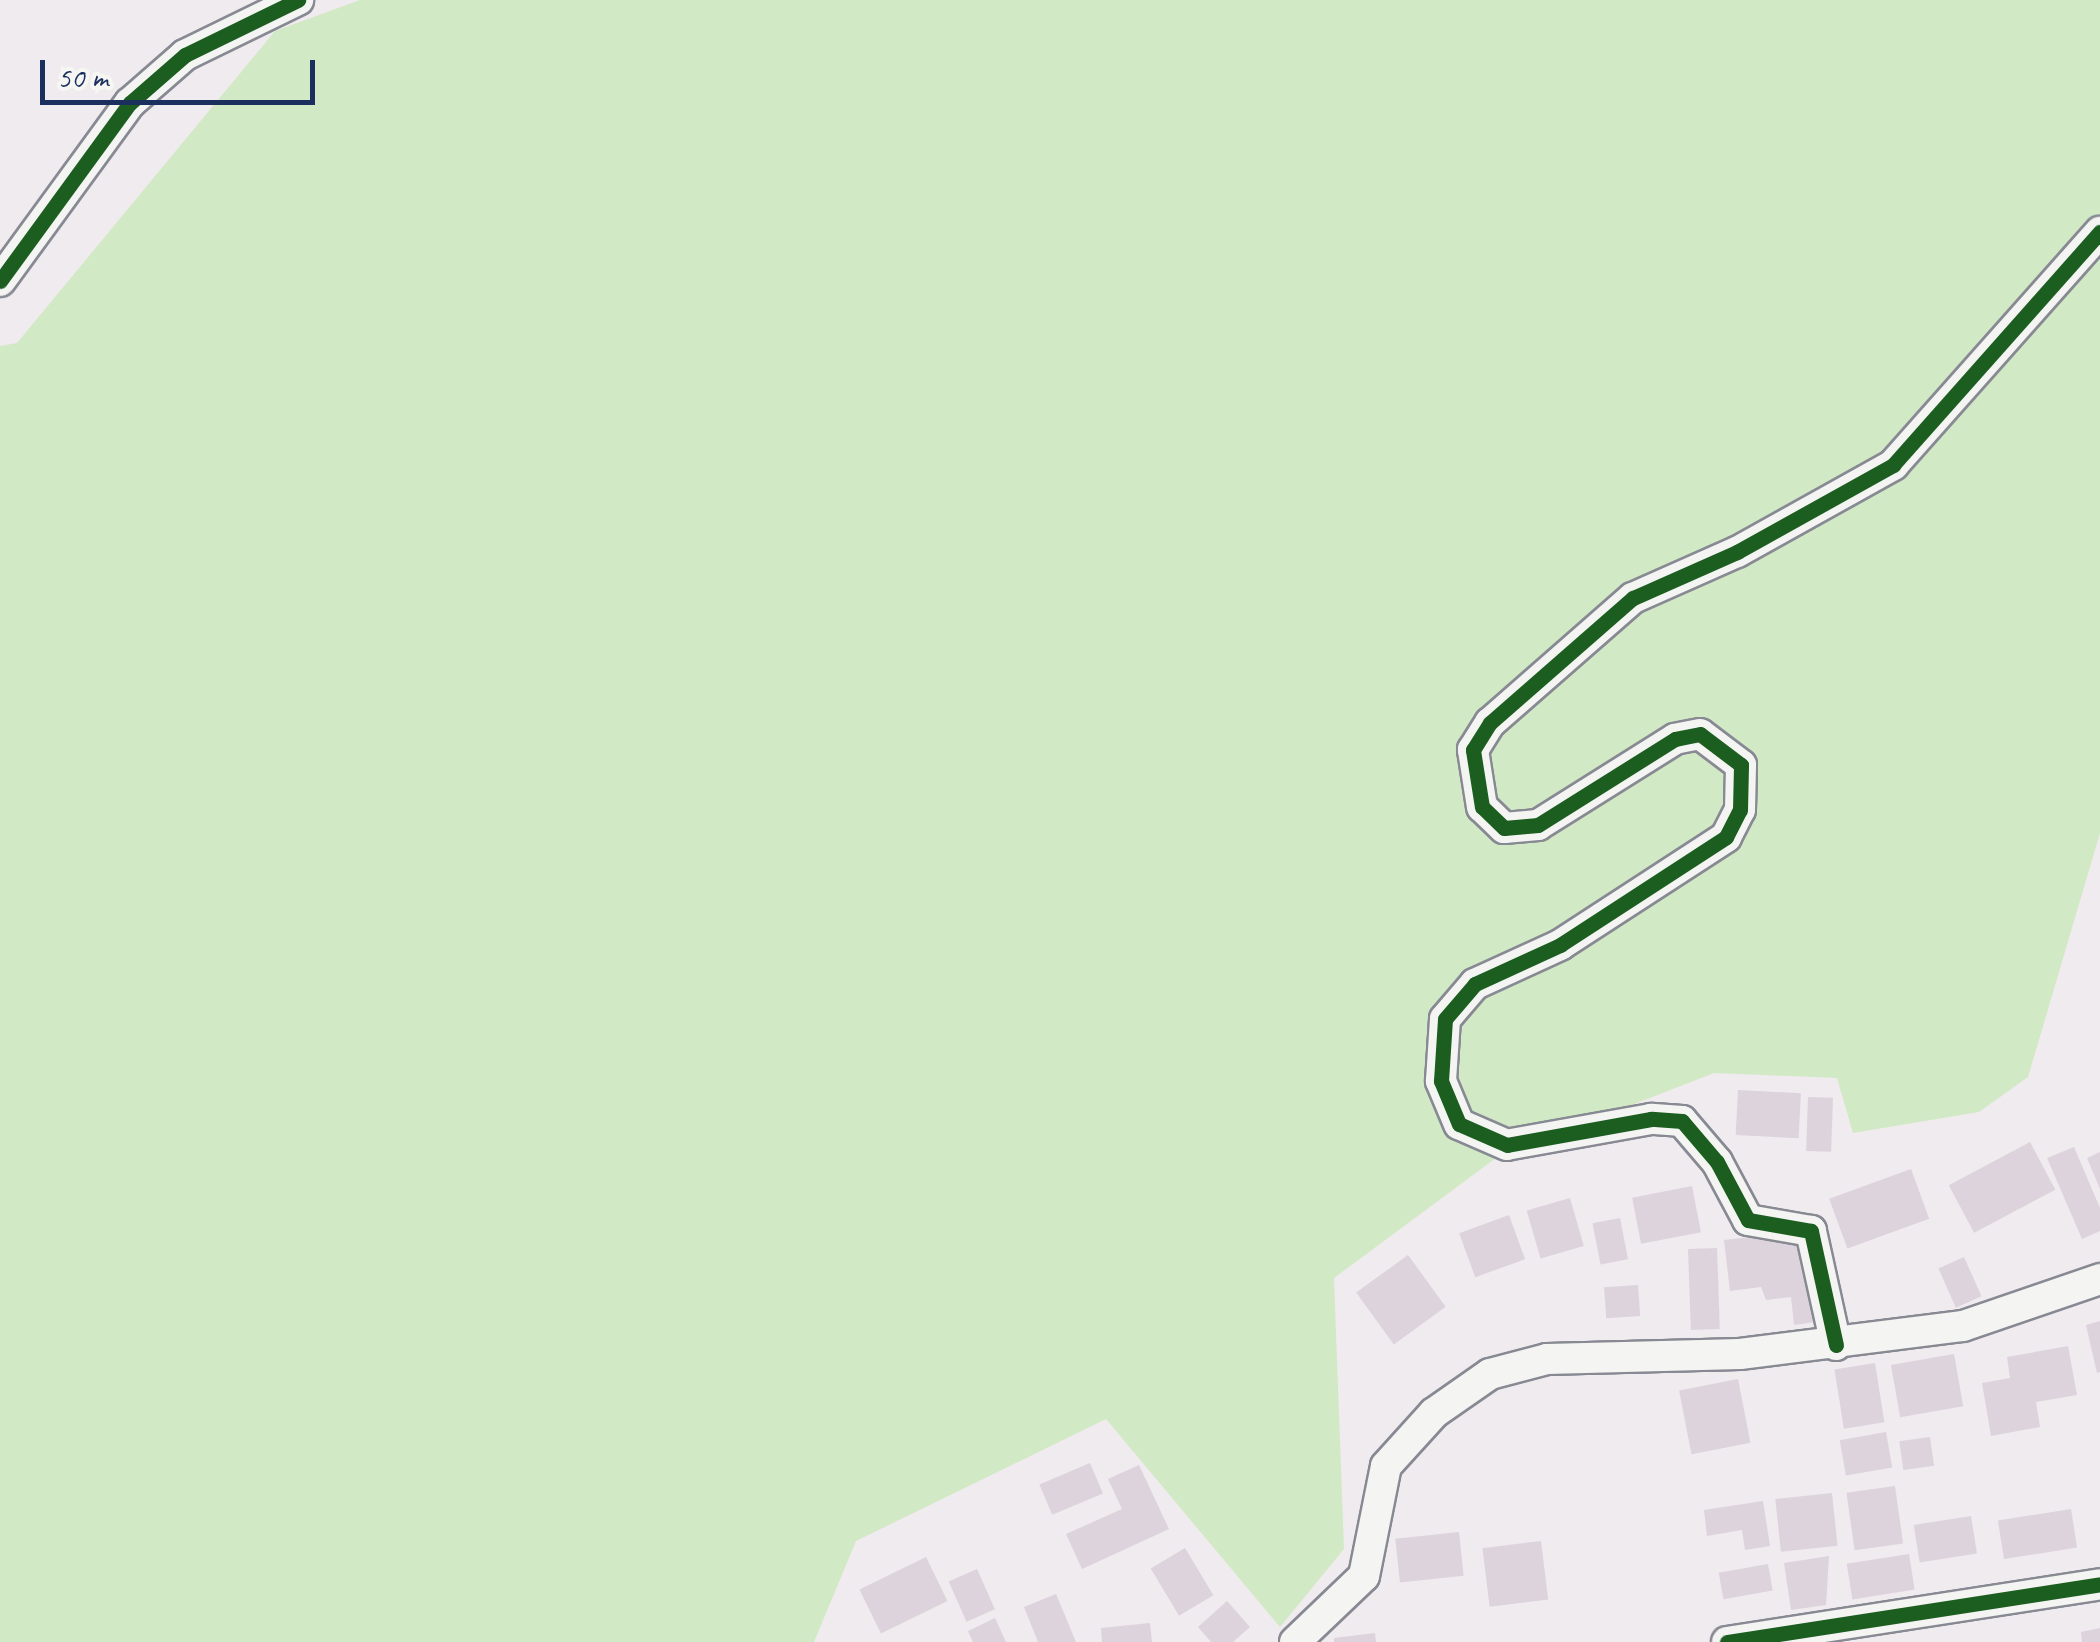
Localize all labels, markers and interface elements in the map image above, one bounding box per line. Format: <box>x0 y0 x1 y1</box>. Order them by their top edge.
scale bar <box>45 40 320 102</box>
text: 50 m <box>57 58 108 96</box>

